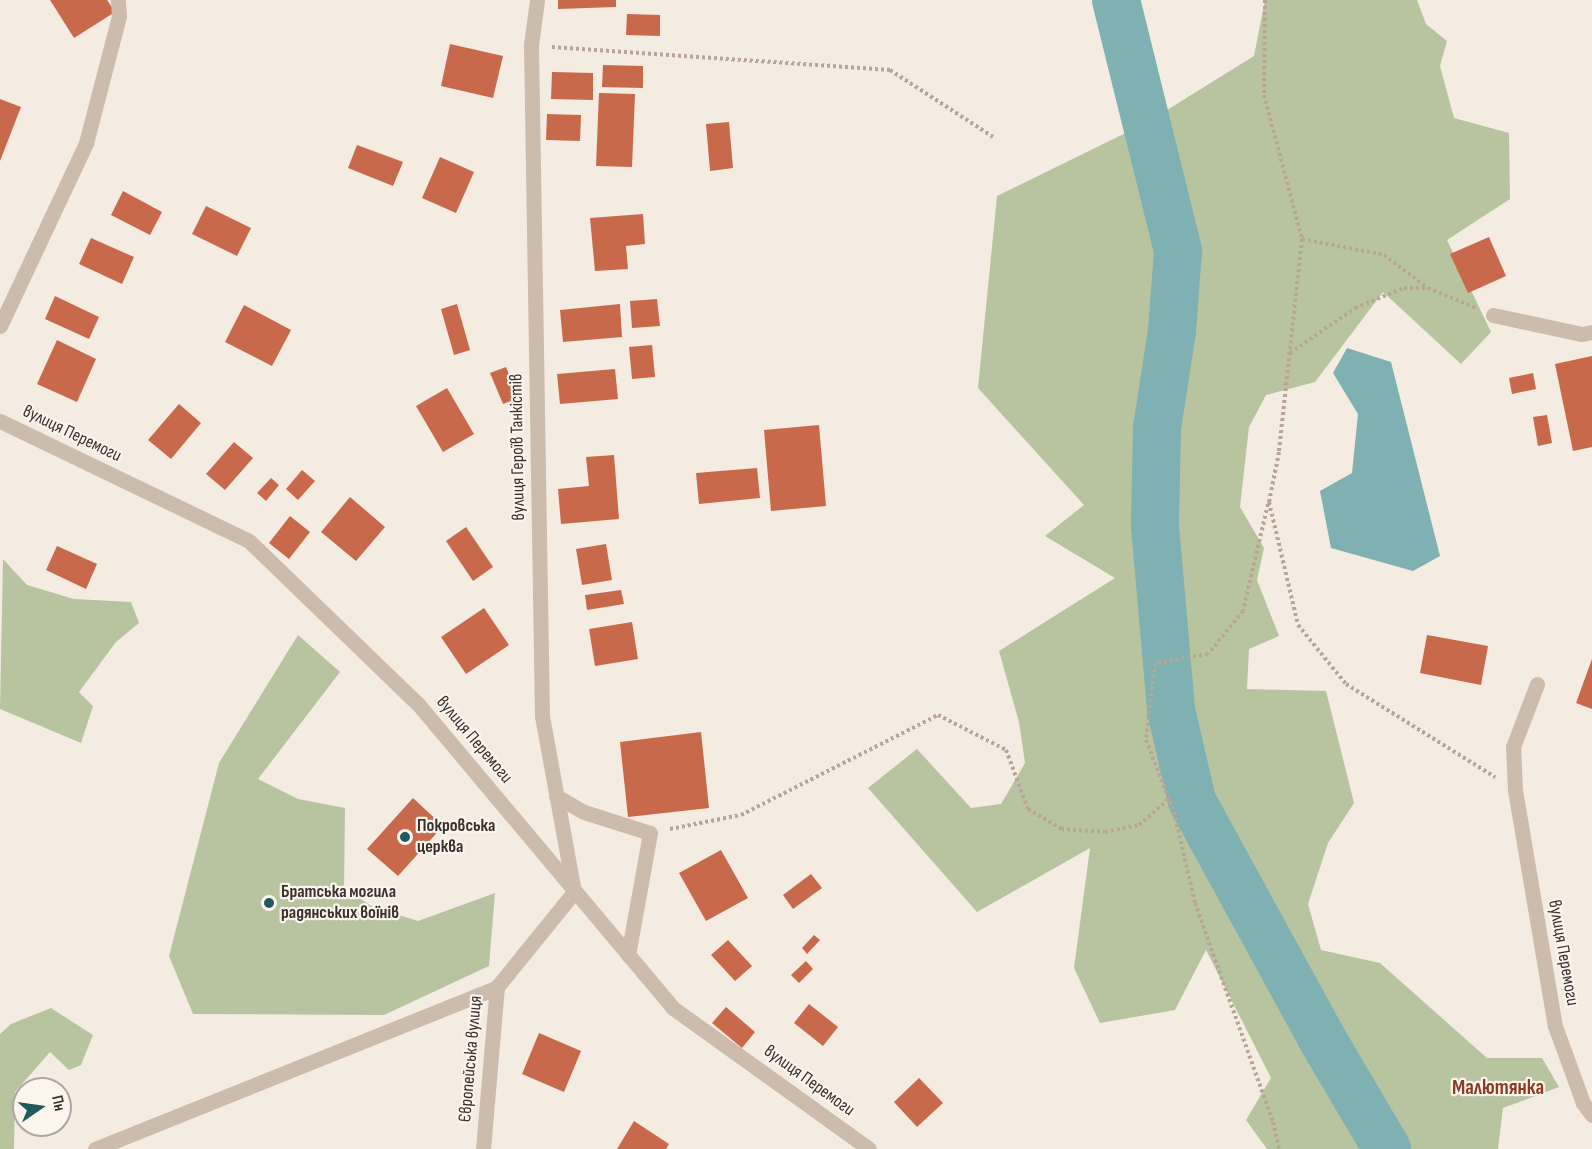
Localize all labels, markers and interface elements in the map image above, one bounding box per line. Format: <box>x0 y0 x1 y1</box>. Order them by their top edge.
street label: вулиця Героїв Танкістів <box>506 373 530 521</box>
street label: вулиця Перемоги <box>19 401 125 467</box>
street label: вулиця Перемоги <box>431 692 517 788</box>
place label: Покровська церква <box>417 816 495 858</box>
marker: Покровська церква <box>398 830 412 844</box>
place label: Братська могила радянських воїнів <box>281 882 399 924</box>
marker: Братська могила радянських воїнів <box>262 896 276 910</box>
street label: вулиця Перемоги <box>1543 898 1583 1008</box>
street label: Європейська вулиця <box>455 995 487 1123</box>
street label: вулиця Перемоги <box>759 1041 859 1121</box>
district label: Малютянка <box>1452 1075 1544 1101</box>
north arrow <box>12 1077 72 1137</box>
text: Пн <box>47 1094 69 1113</box>

